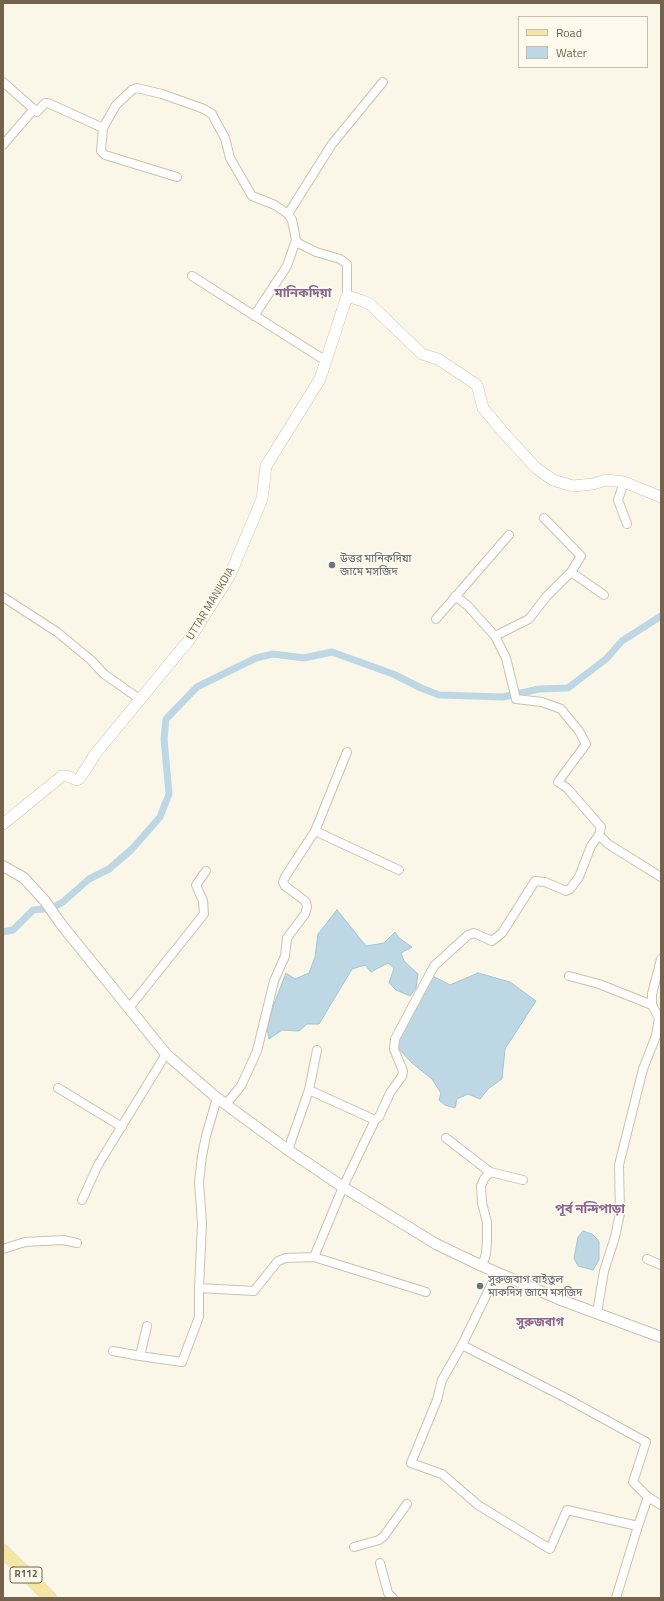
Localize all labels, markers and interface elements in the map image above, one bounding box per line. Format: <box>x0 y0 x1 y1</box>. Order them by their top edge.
legend <box>518 16 648 68</box>
text: Road <box>556 23 582 42</box>
text: Water <box>556 43 587 62</box>
district label: মানিকদিয়া <box>275 286 331 302</box>
place label: উত্তর মানিকদিয়া জামে মসজিদ <box>340 552 412 578</box>
marker: উত্তর মানিকদিয়া জামে মসজিদ <box>327 560 337 570</box>
street label: UTTAR MANIKDIA <box>184 565 238 643</box>
district label: পূর্ব নন্দিপাড়া <box>555 1202 625 1218</box>
place label: সুরুজবাগ বাইতুল মাকদিস জামে মসজিদ <box>488 1273 582 1299</box>
marker: সুরুজবাগ বাইতুল মাকদিস জামে মসজিদ <box>475 1281 485 1291</box>
district label: সুরুজবাগ <box>516 1316 564 1330</box>
road number: R112 <box>10 1567 42 1583</box>

